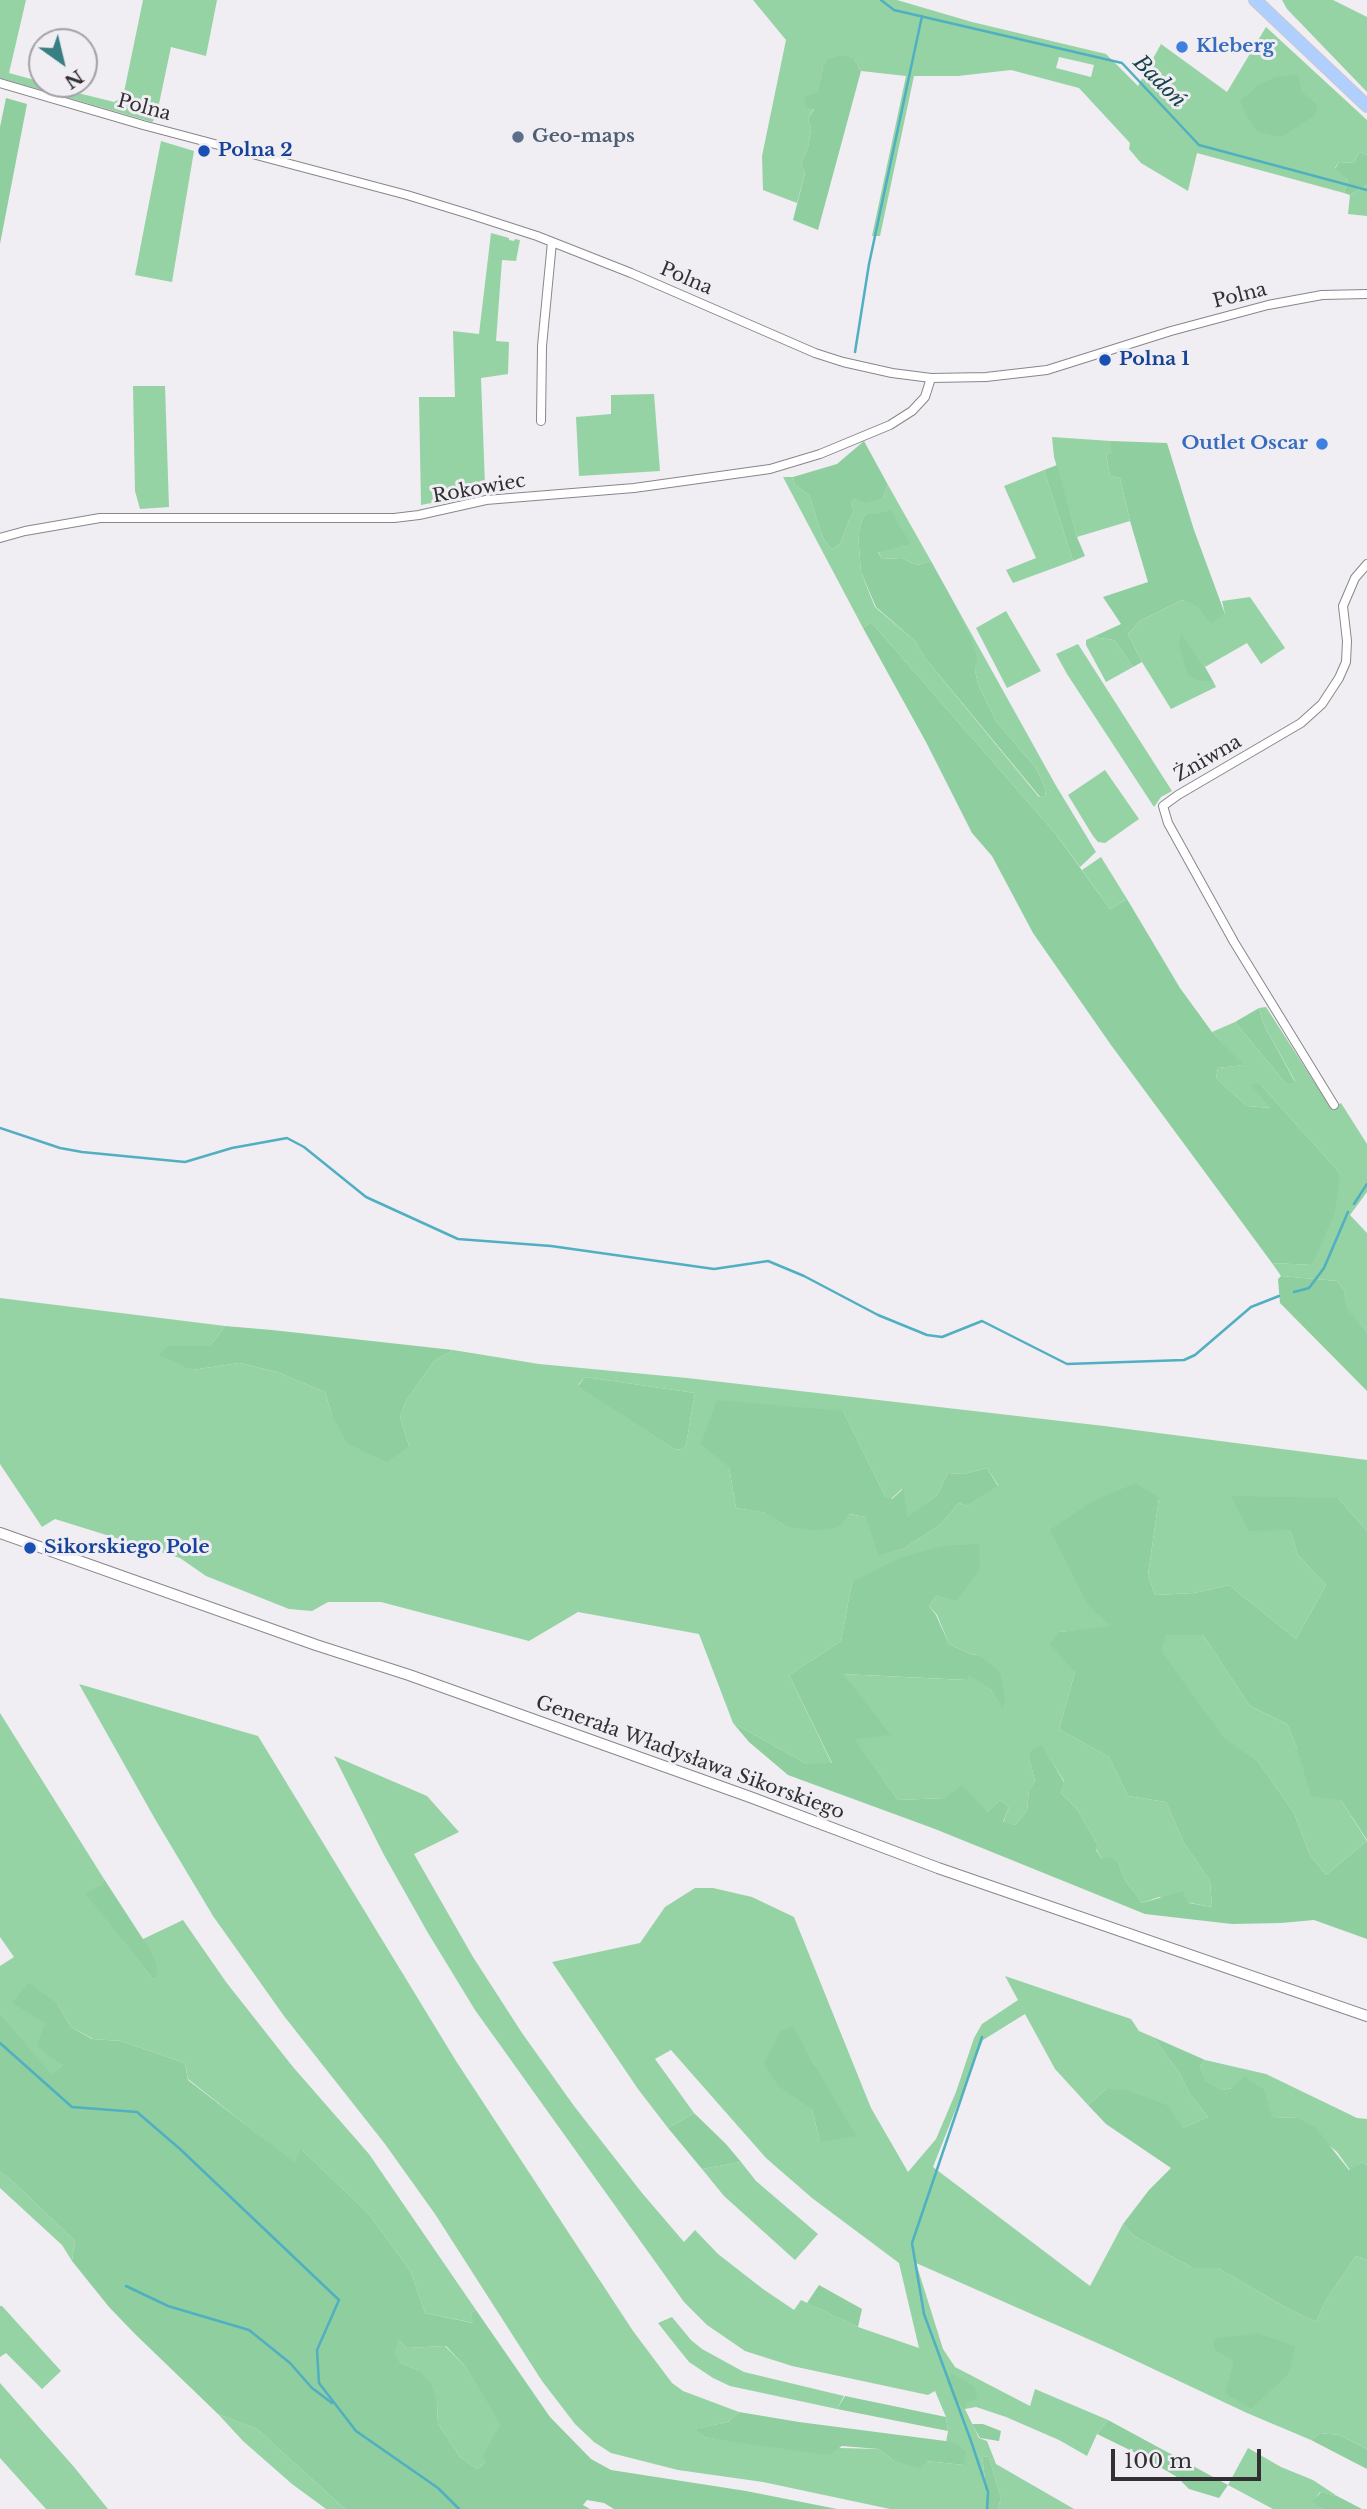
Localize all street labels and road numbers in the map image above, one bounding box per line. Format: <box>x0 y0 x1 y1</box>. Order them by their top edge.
street label: Polna <box>115 90 173 126</box>
street label: Polna <box>656 258 716 300</box>
street label: Polna <box>1211 278 1269 314</box>
street label: Rokowiec <box>431 470 527 508</box>
street label: Żniwna <box>1170 731 1246 787</box>
street label: Generała Władysława Sikorskiego <box>533 1691 847 1825</box>

